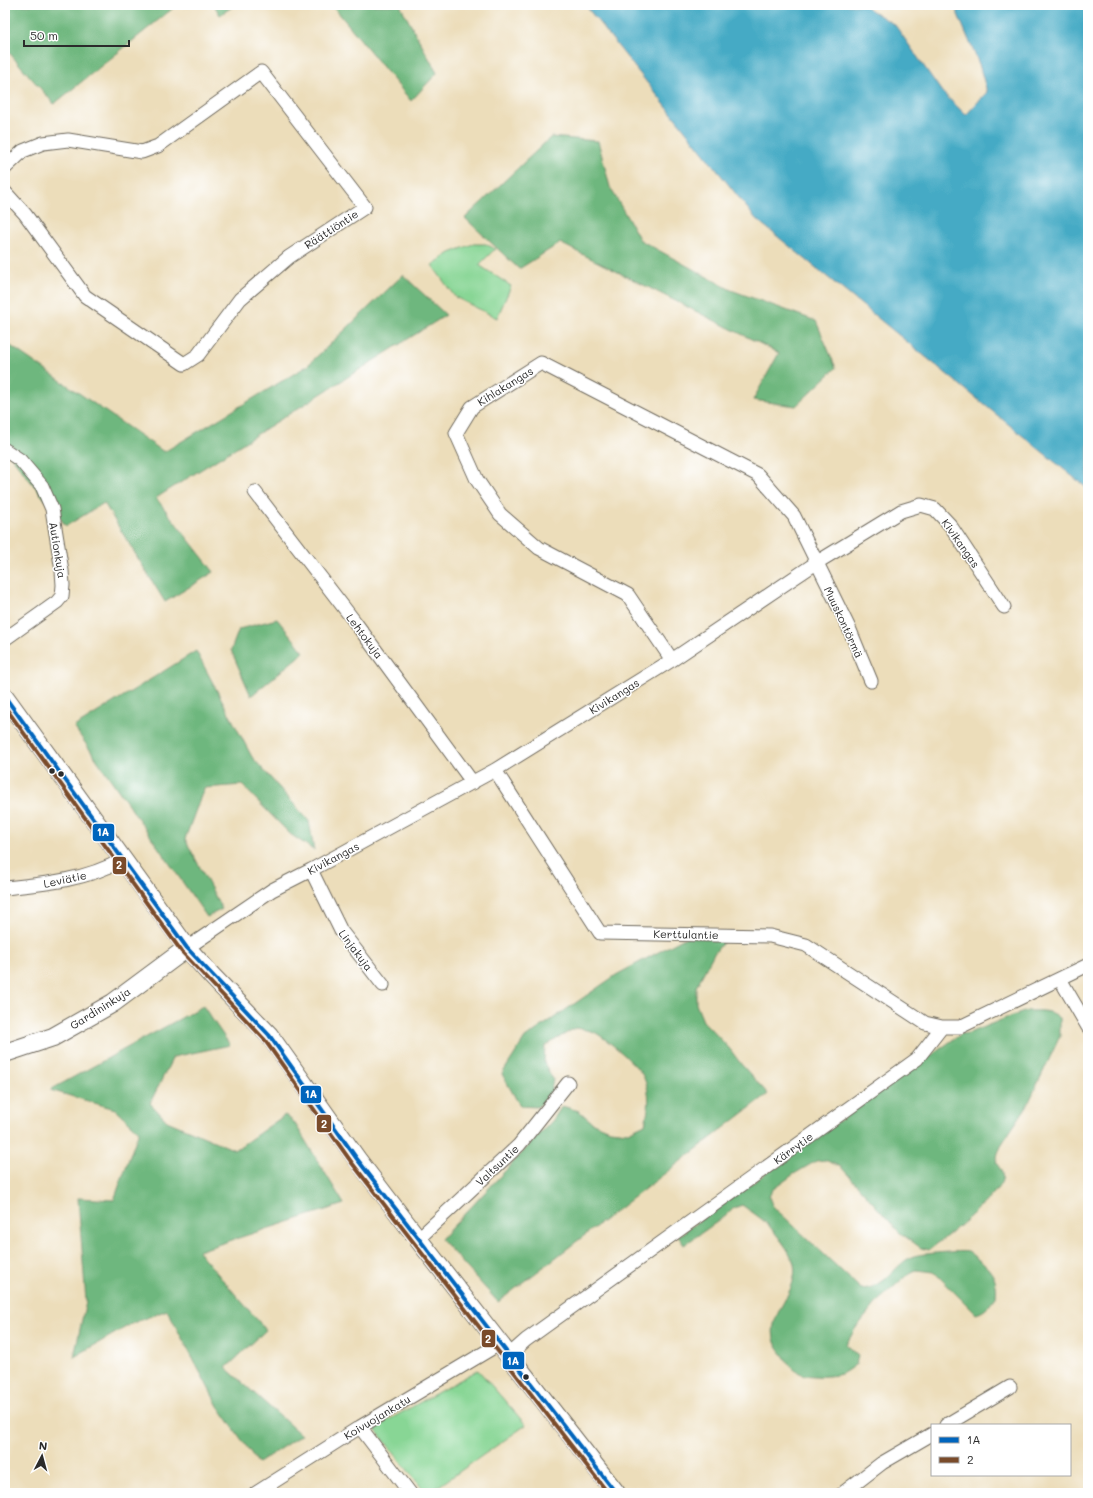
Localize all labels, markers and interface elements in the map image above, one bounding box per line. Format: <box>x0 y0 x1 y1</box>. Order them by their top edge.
scale bar <box>24 22 129 48</box>
text: 50 m <box>30 27 58 43</box>
street label: Räättiöntie <box>301 206 361 252</box>
street label: Kihlakangas <box>474 363 536 409</box>
street label: Kivikangas <box>939 516 983 570</box>
street label: Autionkuja <box>46 521 70 579</box>
street label: Muuskontörmä <box>821 584 867 660</box>
street label: Lehtokuja <box>343 610 387 662</box>
street label: Kivikangas <box>586 675 642 717</box>
unlabelled marker <box>47 766 57 776</box>
unlabelled marker <box>56 769 66 779</box>
line badge: 1A <box>92 823 115 842</box>
text: 1A <box>97 824 110 839</box>
street label: Kivikangas <box>304 838 362 878</box>
line badge: 2 <box>112 856 127 875</box>
text: 2 <box>116 857 122 872</box>
street label: Leviätie <box>42 867 88 891</box>
street label: Linjakuja <box>336 926 377 974</box>
street label: Kerttulantie <box>653 926 719 942</box>
street label: Gardininkuja <box>67 983 133 1033</box>
line badge: 1A <box>300 1085 322 1104</box>
text: 1A <box>305 1086 318 1101</box>
line badge: 2 <box>316 1114 332 1133</box>
text: 2 <box>321 1116 327 1131</box>
street label: Kärrytie <box>770 1129 816 1167</box>
street label: Valtsuntie <box>472 1141 522 1189</box>
line badge: 2 <box>481 1329 496 1348</box>
text: 2 <box>485 1331 491 1346</box>
line badge: 1A <box>502 1351 525 1370</box>
text: 1A <box>507 1353 520 1368</box>
unlabelled marker <box>521 1372 531 1382</box>
street label: Koivuojankatu <box>341 1391 413 1443</box>
legend <box>931 1424 1071 1476</box>
text: 1A <box>967 1431 981 1447</box>
north arrow <box>22 1436 62 1476</box>
text: N <box>38 1438 48 1453</box>
text: 2 <box>967 1451 974 1467</box>

